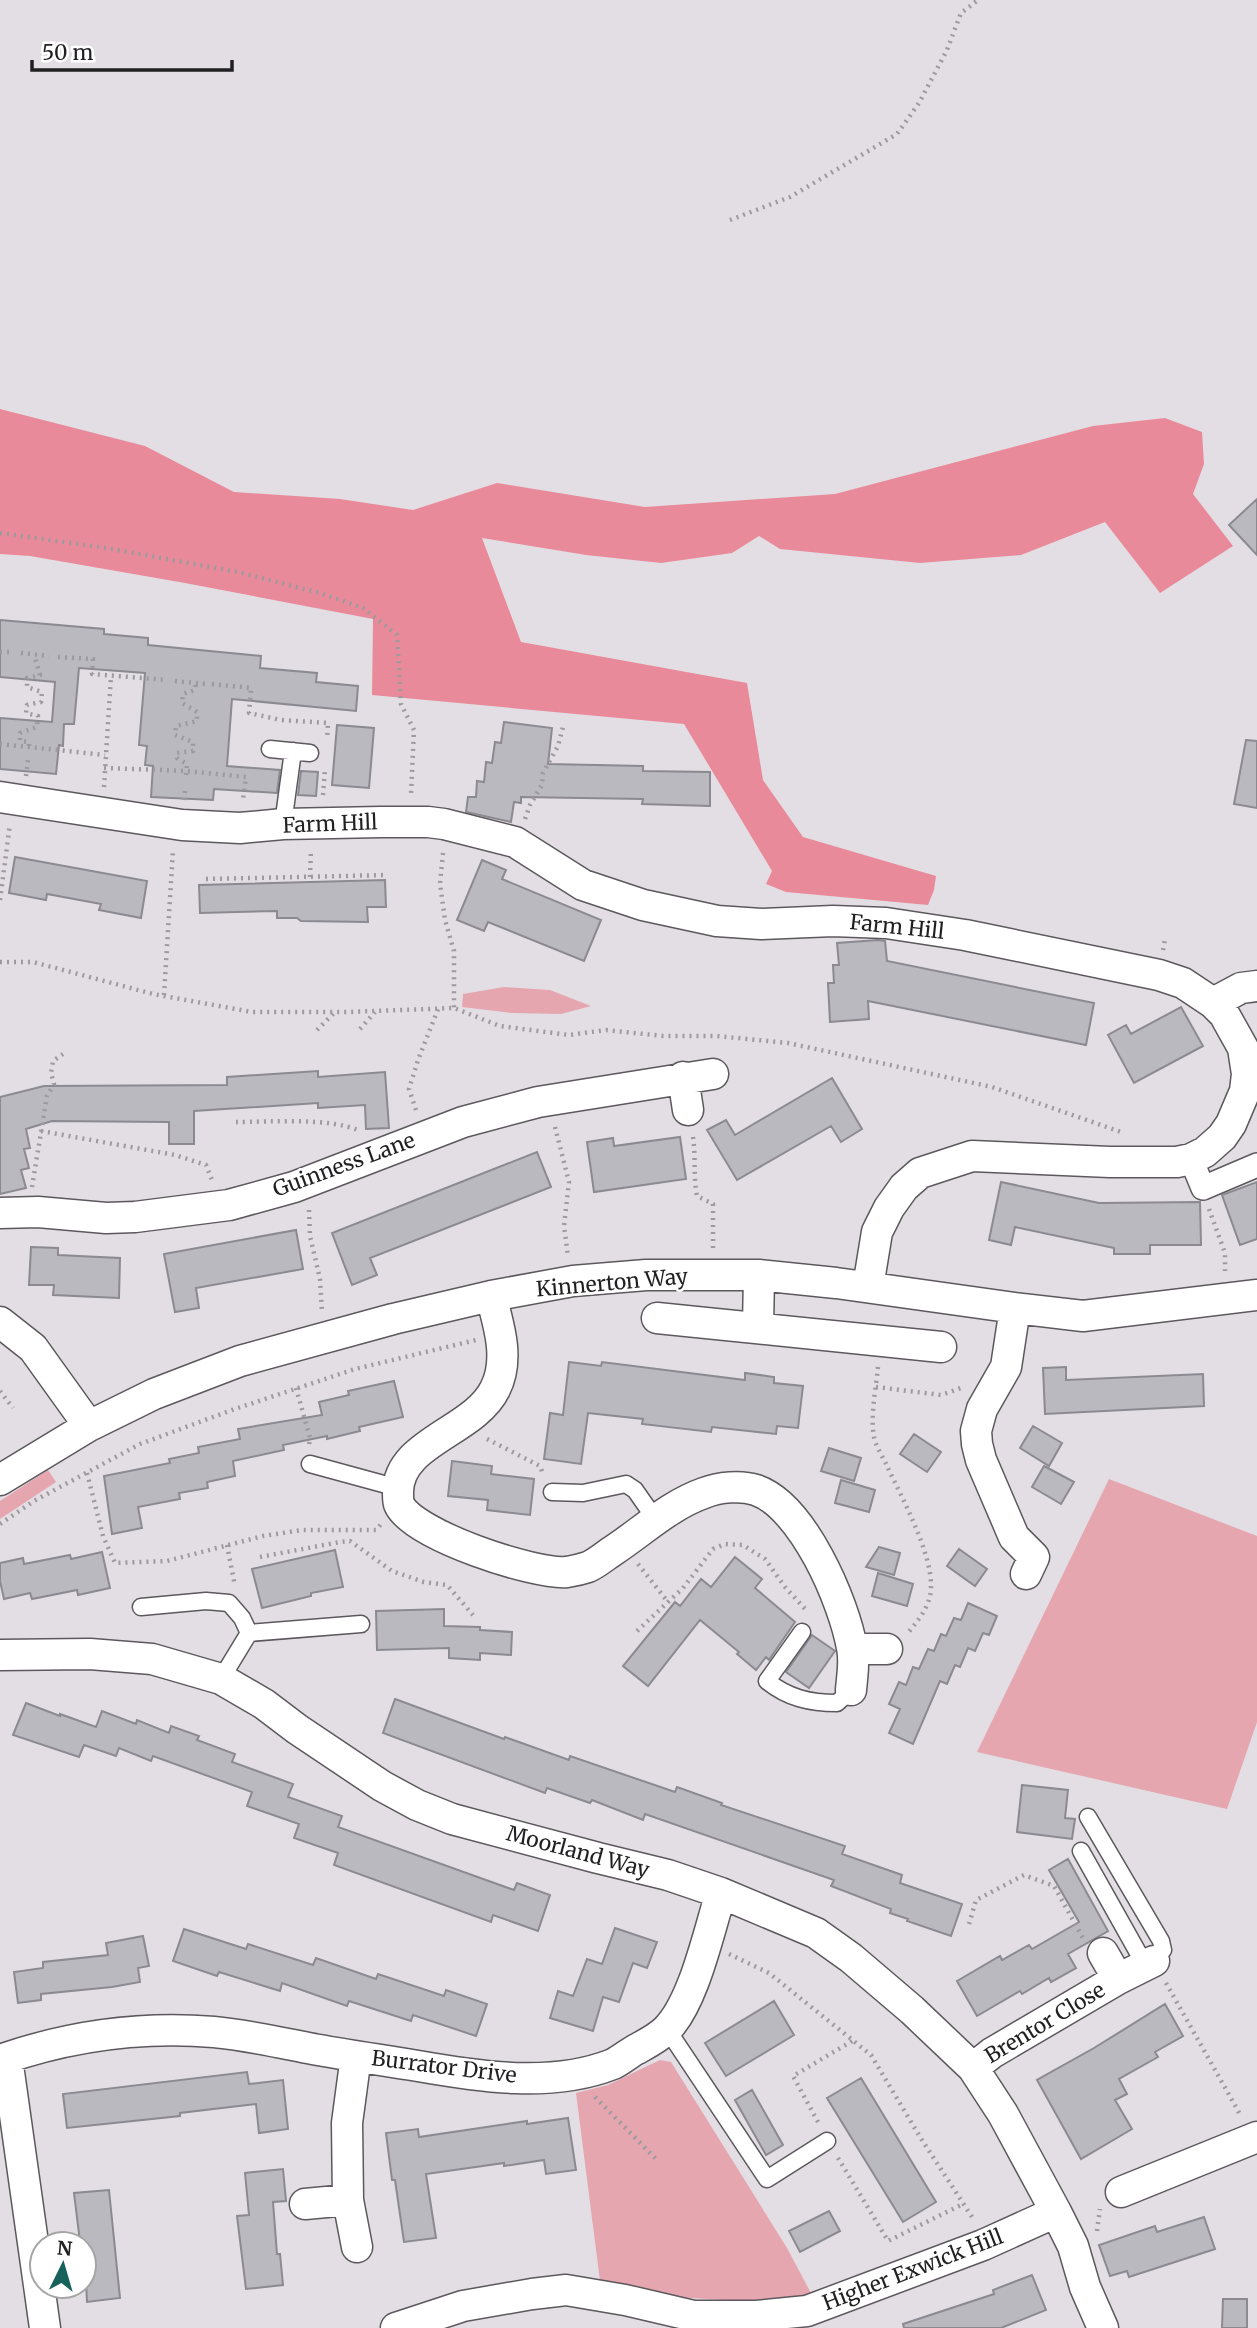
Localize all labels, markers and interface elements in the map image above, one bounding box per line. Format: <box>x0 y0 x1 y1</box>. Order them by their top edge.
scale bar <box>32 28 231 72</box>
text: 50 m <box>42 39 93 66</box>
street label: Farm Hill <box>282 808 378 839</box>
street label: Farm Hill <box>848 908 946 945</box>
street label: Guinness Lane <box>269 1126 419 1203</box>
street label: Kinnerton Way <box>535 1262 690 1303</box>
street label: Moorland Way <box>504 1819 653 1884</box>
street label: Brentor Close <box>980 1976 1110 2069</box>
street label: Burrator Drive <box>370 2044 518 2089</box>
street label: Higher Exwick Hill <box>819 2223 1007 2316</box>
north arrow <box>28 2230 98 2300</box>
text: N <box>56 2235 73 2261</box>

